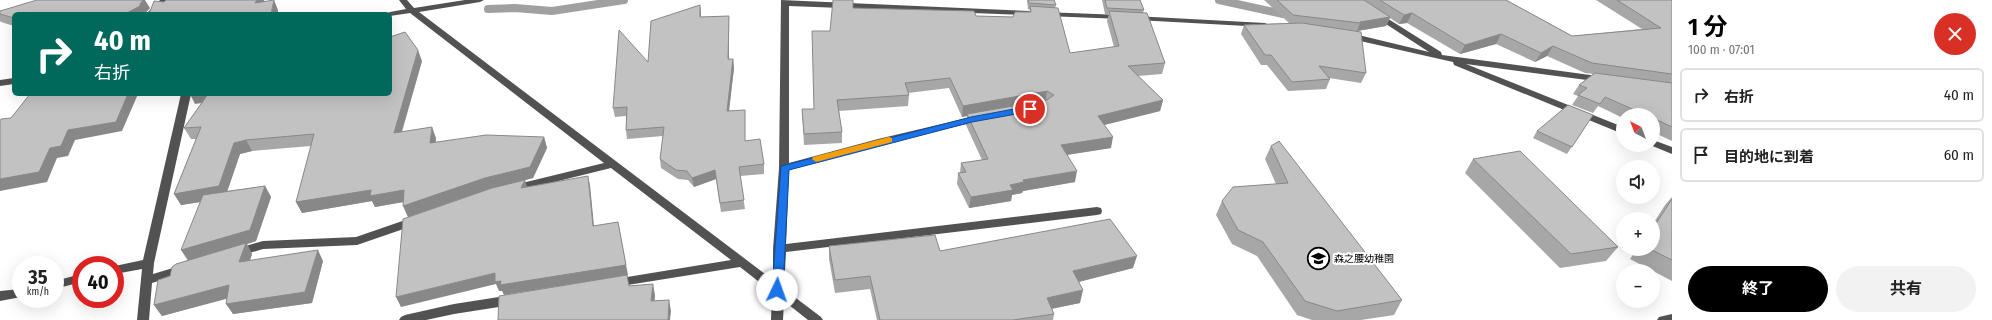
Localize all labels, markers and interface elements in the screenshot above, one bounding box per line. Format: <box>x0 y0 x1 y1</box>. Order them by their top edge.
text: 1 分 <box>1688 13 1727 41</box>
button: close <box>1934 13 1976 55</box>
text: 40 m <box>94 24 151 57</box>
icon: right <box>28 28 80 80</box>
text: 100 m · 07:01 <box>1688 42 1755 57</box>
text: 右折 <box>94 62 130 84</box>
icon: right <box>1690 84 1712 106</box>
text: 40 m <box>1944 86 1974 104</box>
text: 右折 <box>1724 88 1754 106</box>
pin <box>1013 92 1047 126</box>
icon: arrive <box>1019 98 1041 120</box>
north arrow <box>1616 108 1660 152</box>
map controls <box>1616 108 1660 308</box>
icon: arrive <box>1690 144 1712 166</box>
text: 60 m <box>1944 146 1974 164</box>
text: 目的地に到着 <box>1724 148 1814 166</box>
button: sound <box>1616 160 1660 204</box>
button: + <box>1616 212 1660 256</box>
school or university icon: 森之腰幼稚園 <box>1306 246 1332 272</box>
place label: 森之腰幼稚園 <box>1334 253 1394 265</box>
speed limit sign: 40 <box>72 256 124 308</box>
button: − <box>1616 264 1660 308</box>
text: 35 <box>28 265 48 289</box>
button: 終了 <box>1688 266 1828 312</box>
button: 共有 <box>1836 266 1976 312</box>
position arrow <box>756 269 798 311</box>
text: km/h <box>27 286 49 298</box>

